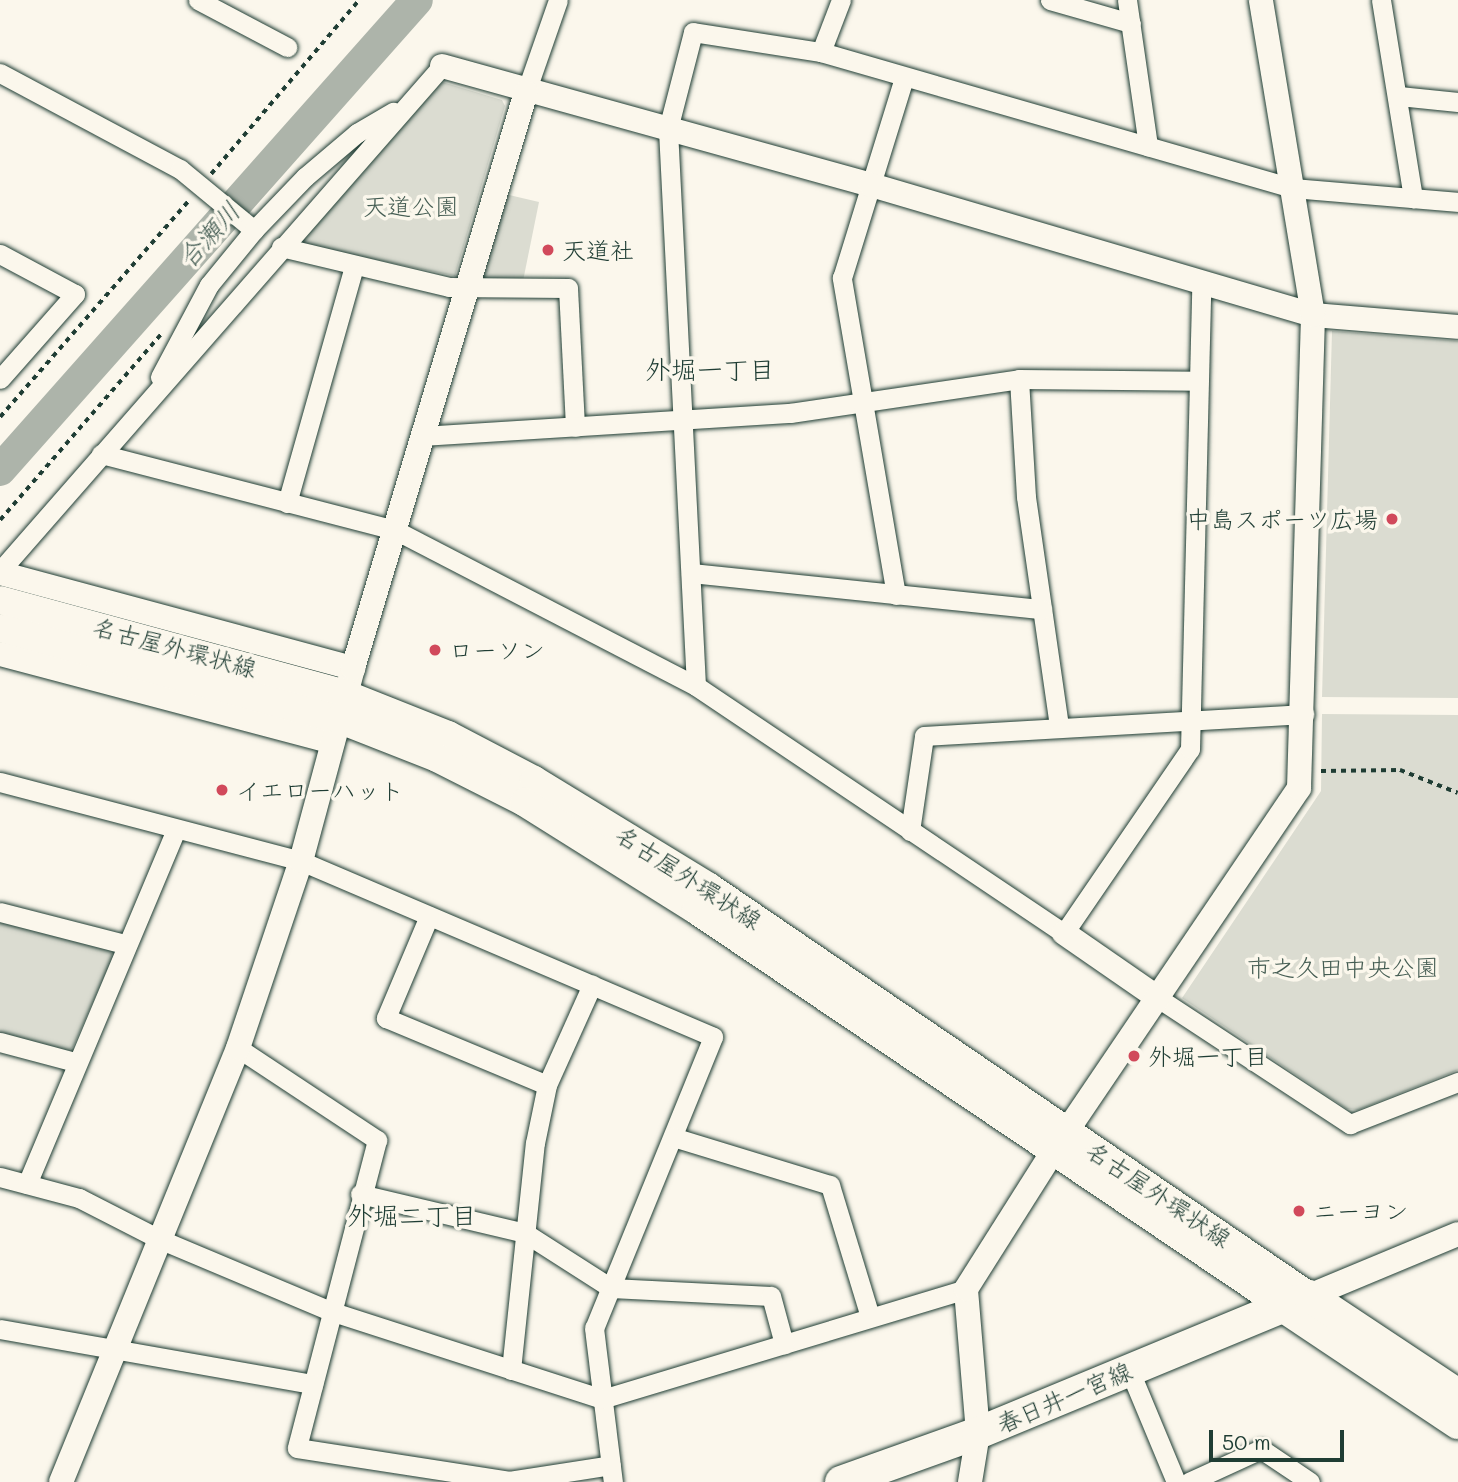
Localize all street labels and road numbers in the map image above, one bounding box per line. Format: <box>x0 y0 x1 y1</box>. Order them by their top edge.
street label: 名古屋外環状線 <box>90 611 260 683</box>
street label: 名古屋外環状線 <box>611 819 767 935</box>
street label: 名古屋外環状線 <box>1081 1135 1237 1253</box>
street label: 春日井一宮線 <box>992 1356 1136 1438</box>

